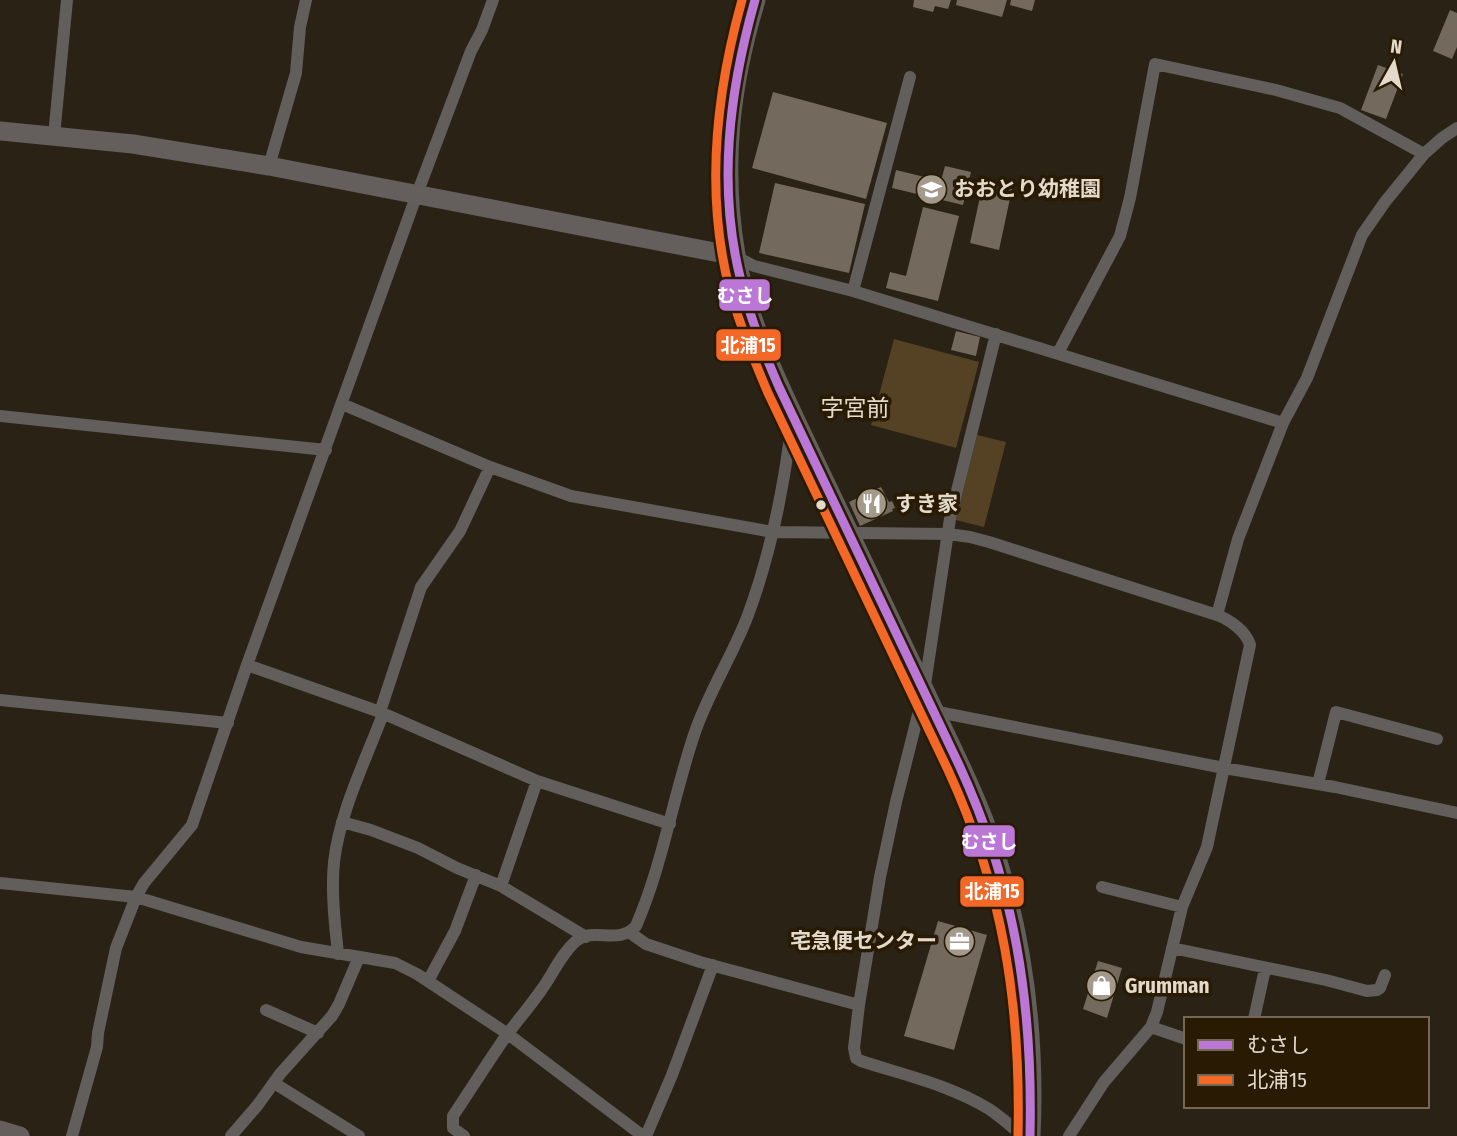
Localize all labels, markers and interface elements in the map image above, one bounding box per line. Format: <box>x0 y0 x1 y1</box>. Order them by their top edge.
north arrow <box>1359 28 1429 98</box>
text: N <box>1389 34 1404 59</box>
school or university icon: おおとり幼稚園 <box>914 172 948 206</box>
place label: おおとり幼稚園 <box>954 176 1101 202</box>
line badge: むさし <box>718 278 771 312</box>
text: むさし <box>716 284 774 307</box>
line badge: 北浦15 <box>715 328 782 362</box>
text: 北浦15 <box>720 334 776 357</box>
district label: 字宮前 <box>821 394 890 422</box>
restaurant icon: すき家 <box>855 487 889 521</box>
place label: すき家 <box>895 491 958 517</box>
unlabelled marker <box>814 498 828 512</box>
line badge: むさし <box>962 824 1016 858</box>
text: むさし <box>960 830 1018 853</box>
line badge: 北浦15 <box>959 875 1025 908</box>
text: 北浦15 <box>964 880 1020 903</box>
office icon: 宅急便センター <box>943 924 977 958</box>
place label: 宅急便センター <box>790 928 937 954</box>
shop icon: Grumman <box>1085 969 1119 1003</box>
place label: Grumman <box>1125 973 1209 999</box>
legend <box>1184 1017 1429 1108</box>
text: むさし <box>1247 1032 1310 1058</box>
text: 北浦15 <box>1247 1067 1307 1093</box>

